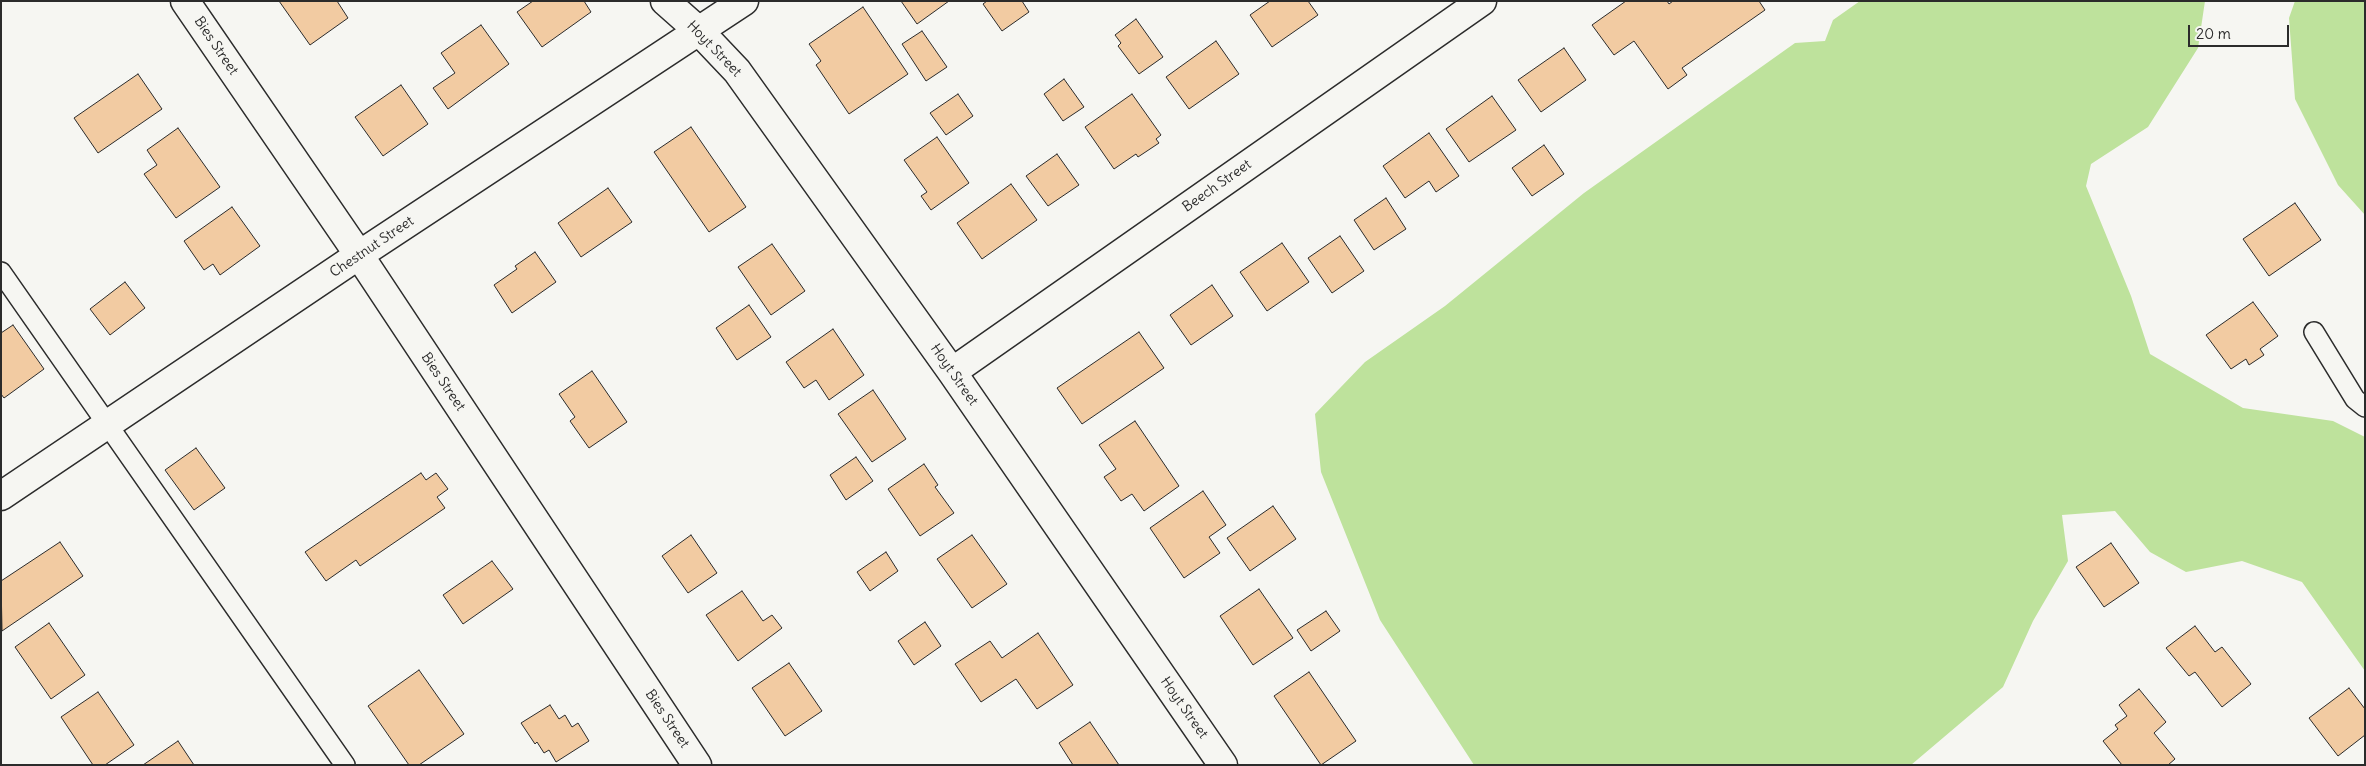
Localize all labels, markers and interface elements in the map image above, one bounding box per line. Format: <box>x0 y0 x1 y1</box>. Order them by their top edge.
street label: Bies Street <box>190 14 242 78</box>
scale bar <box>2191 15 2292 47</box>
street label: Hoyt Street <box>683 18 745 80</box>
text: 20 m <box>2196 24 2231 43</box>
street label: Beech Street <box>1179 156 1255 216</box>
street label: Chestnut Street <box>327 213 417 281</box>
street label: Hoyt Street <box>927 341 981 409</box>
street label: Bies Street <box>417 350 469 414</box>
street label: Hoyt Street <box>1157 674 1211 742</box>
street label: Bies Street <box>641 687 693 751</box>

